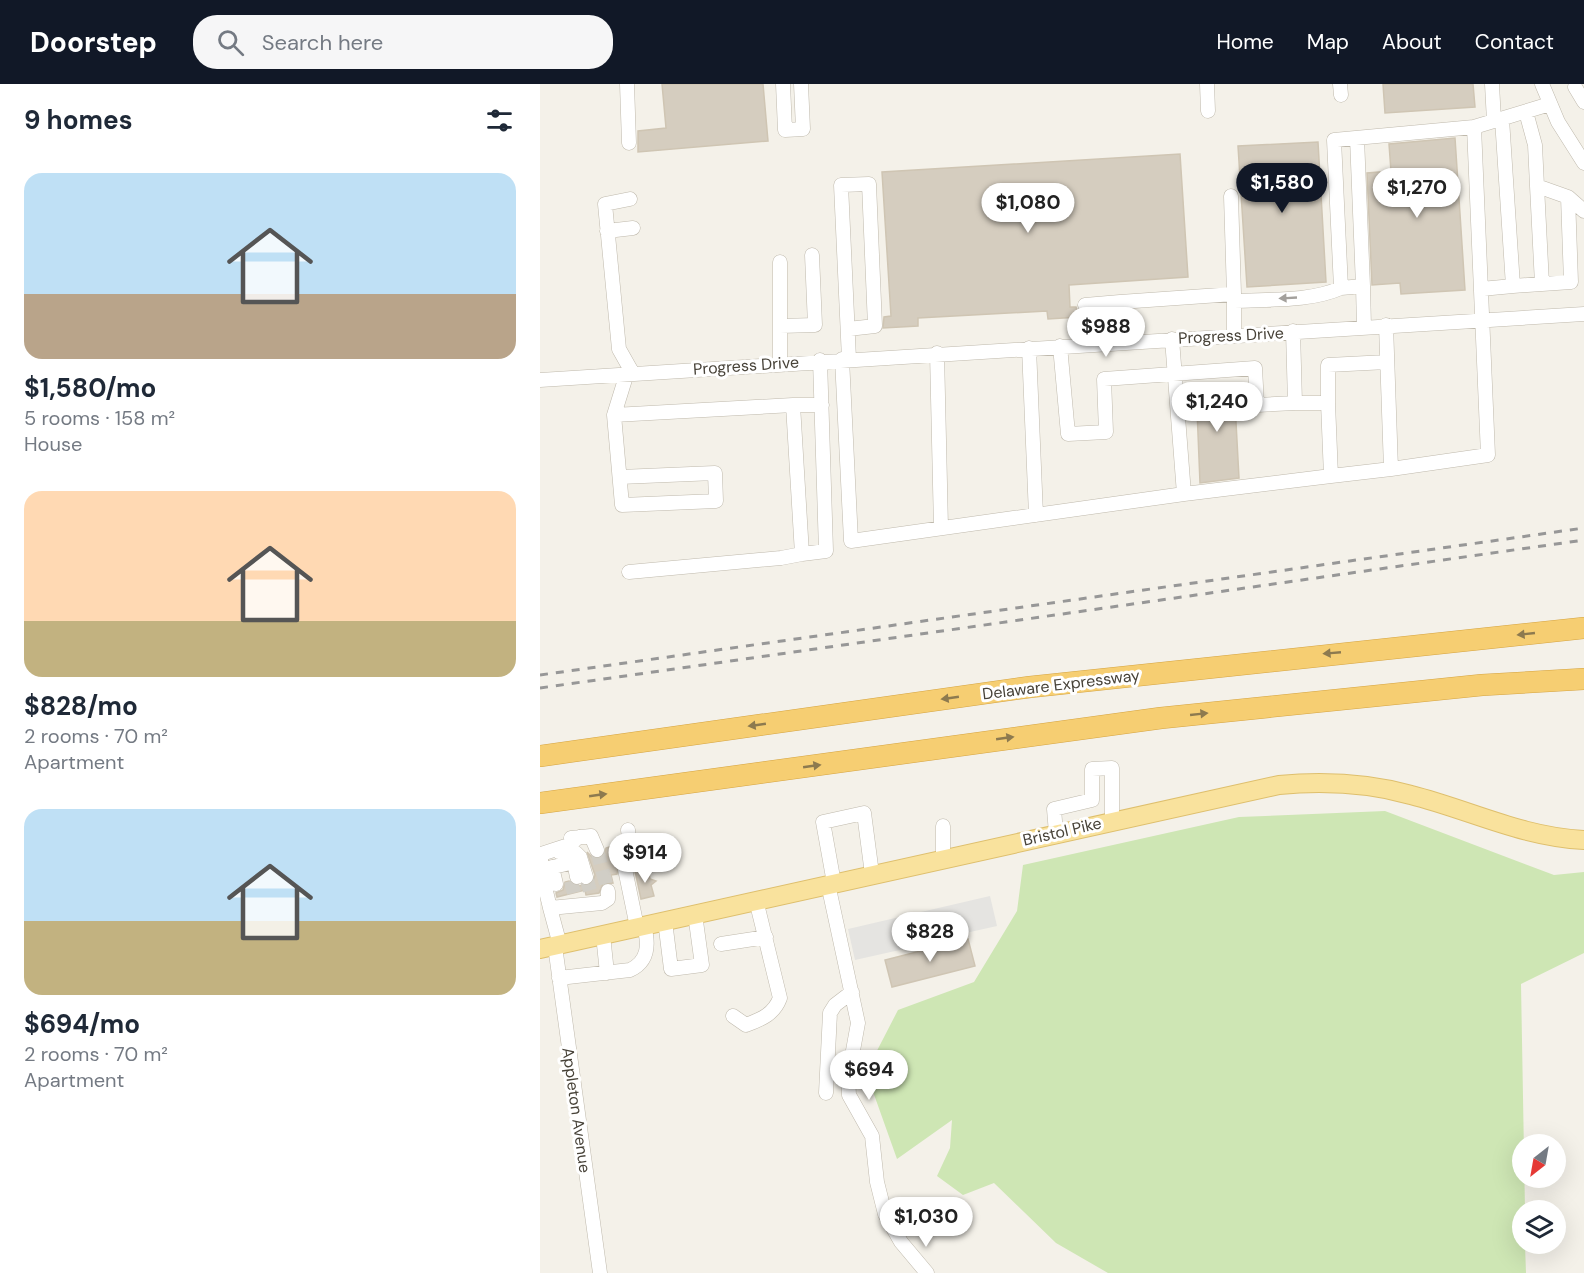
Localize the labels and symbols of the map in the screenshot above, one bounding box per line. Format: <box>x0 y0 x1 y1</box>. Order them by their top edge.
pin: $1,580 <box>1233 163 1331 214</box>
pin: $1,270 <box>1368 168 1466 219</box>
pin: $1,080 <box>979 183 1077 234</box>
one-way arrow <box>1279 293 1298 302</box>
pin: $988 <box>1070 307 1142 358</box>
street label: Progress Drive <box>1178 322 1284 349</box>
street label: Progress Drive <box>692 351 800 380</box>
pin: $1,240 <box>1168 382 1266 433</box>
one-way arrow <box>1516 629 1535 639</box>
one-way arrow <box>1322 648 1341 658</box>
street label: Delaware Expressway <box>981 664 1141 705</box>
one-way arrow <box>941 694 960 703</box>
one-way arrow <box>1189 709 1208 719</box>
one-way arrow <box>748 720 767 729</box>
one-way arrow <box>996 734 1015 743</box>
one-way arrow <box>802 761 821 770</box>
one-way arrow <box>589 791 608 800</box>
street label: Bristol Pike <box>1021 812 1104 851</box>
pin: $914 <box>609 833 681 884</box>
pin: $828 <box>894 912 966 963</box>
street label: Appleton Avenue <box>557 1046 596 1174</box>
pin: $694 <box>833 1050 905 1101</box>
north arrow <box>1512 1134 1566 1188</box>
pin: $1,030 <box>877 1197 975 1248</box>

